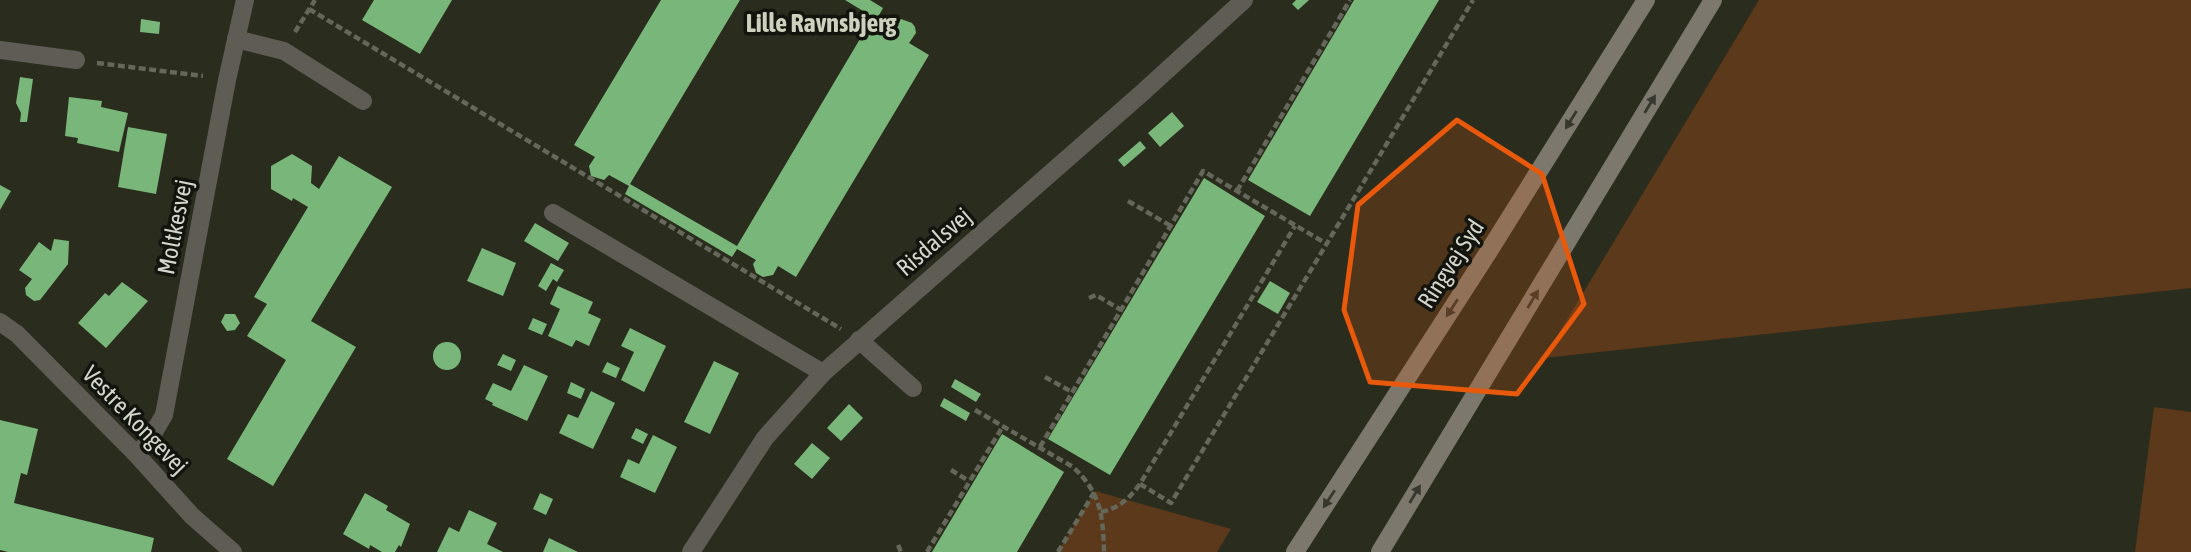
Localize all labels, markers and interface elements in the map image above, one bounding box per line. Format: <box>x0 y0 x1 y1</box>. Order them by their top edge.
district label: Lille Ravnsbjerg <box>746 8 897 38</box>
one-way arrow <box>1644 94 1657 113</box>
one-way arrow <box>1564 111 1577 130</box>
street label: Moltkesvej <box>152 177 197 277</box>
street label: Risdalsvej <box>891 202 976 281</box>
street label: Ringvej Syd <box>1412 215 1489 313</box>
one-way arrow <box>1527 289 1539 308</box>
one-way arrow <box>1445 299 1459 317</box>
street label: Vestre Kongevej <box>77 360 193 479</box>
one-way arrow <box>1409 484 1422 503</box>
one-way arrow <box>1322 490 1335 509</box>

